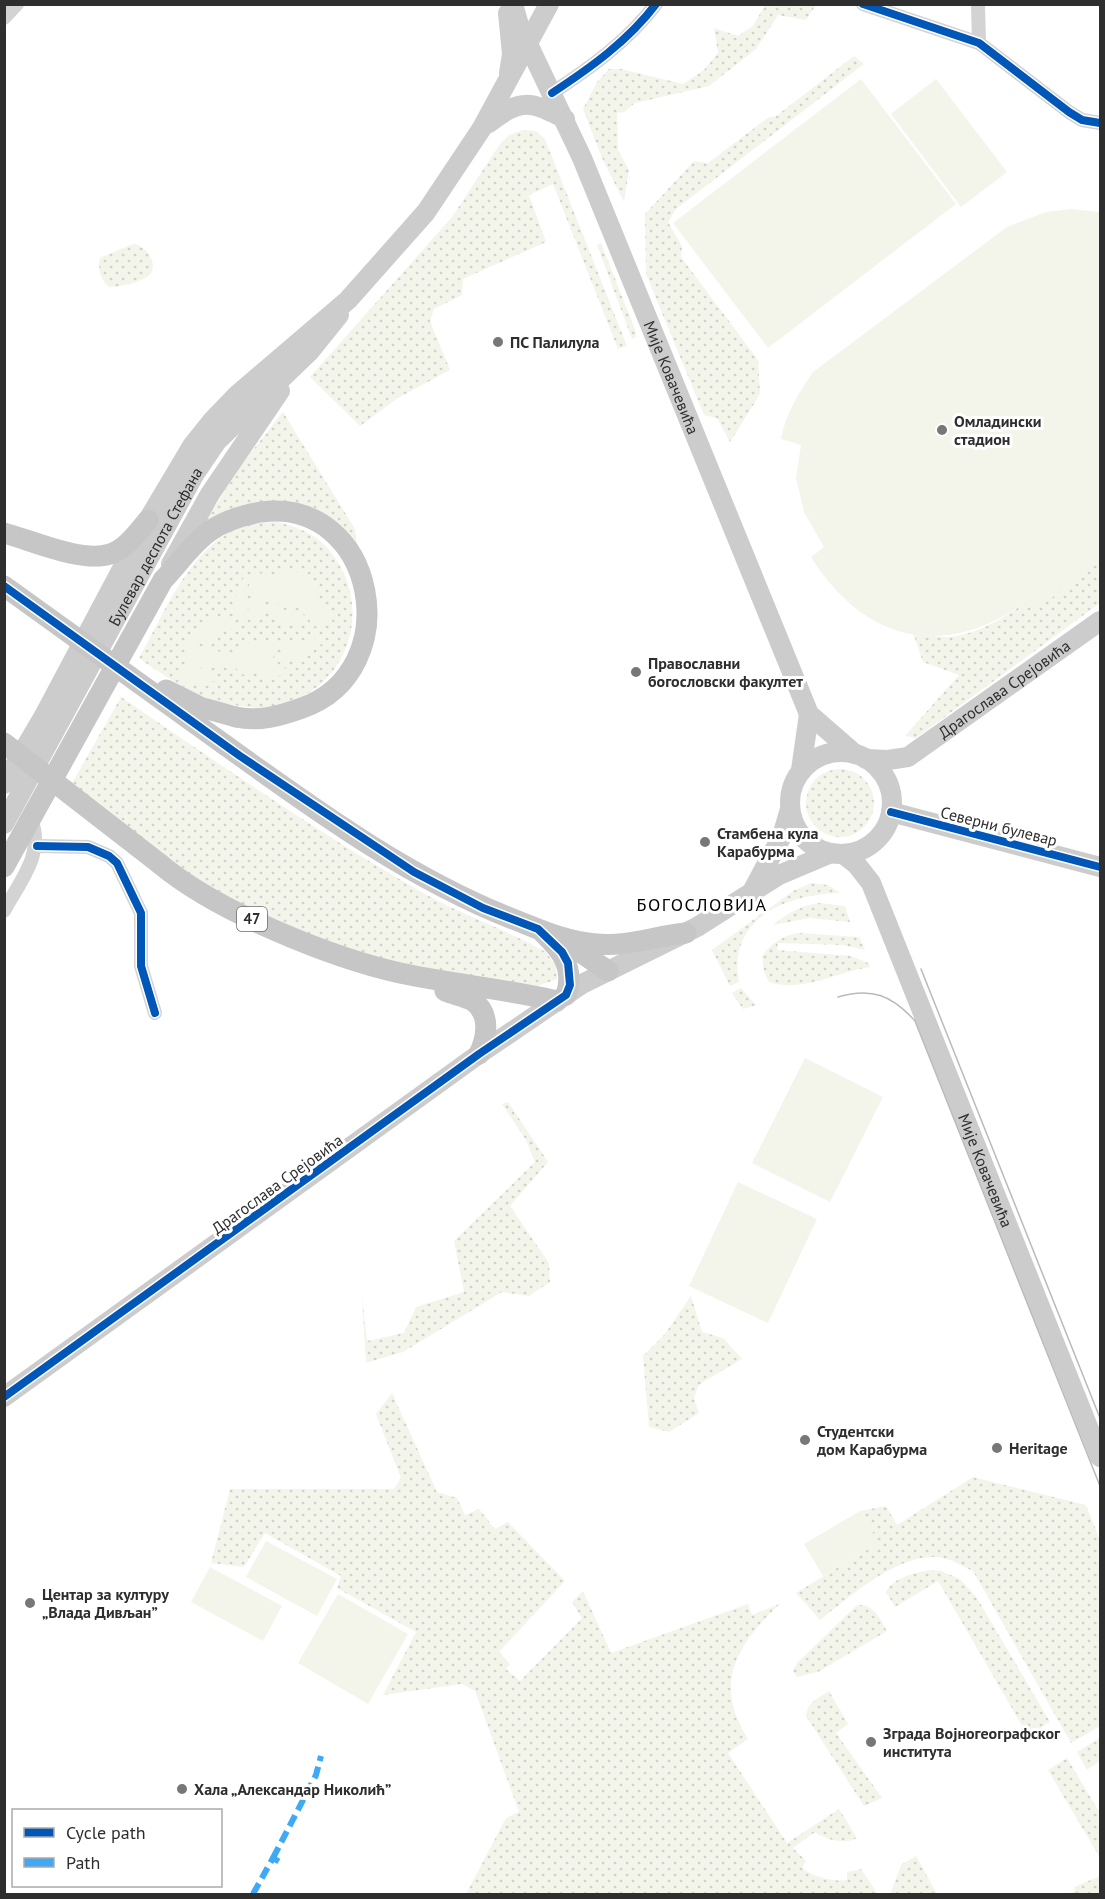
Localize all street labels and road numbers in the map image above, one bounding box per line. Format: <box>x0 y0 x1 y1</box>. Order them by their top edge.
street label: Мије Ковачевића <box>639 318 704 437</box>
street label: Булевар деспота Стефана <box>104 463 207 629</box>
street label: Драгослава Срејовића <box>934 635 1074 743</box>
street label: Северни булевар <box>939 802 1059 850</box>
road number: 47 <box>237 907 267 931</box>
street label: Мије Ковачевића <box>954 1111 1017 1230</box>
street label: Драгослава Срејовића <box>208 1130 346 1238</box>

